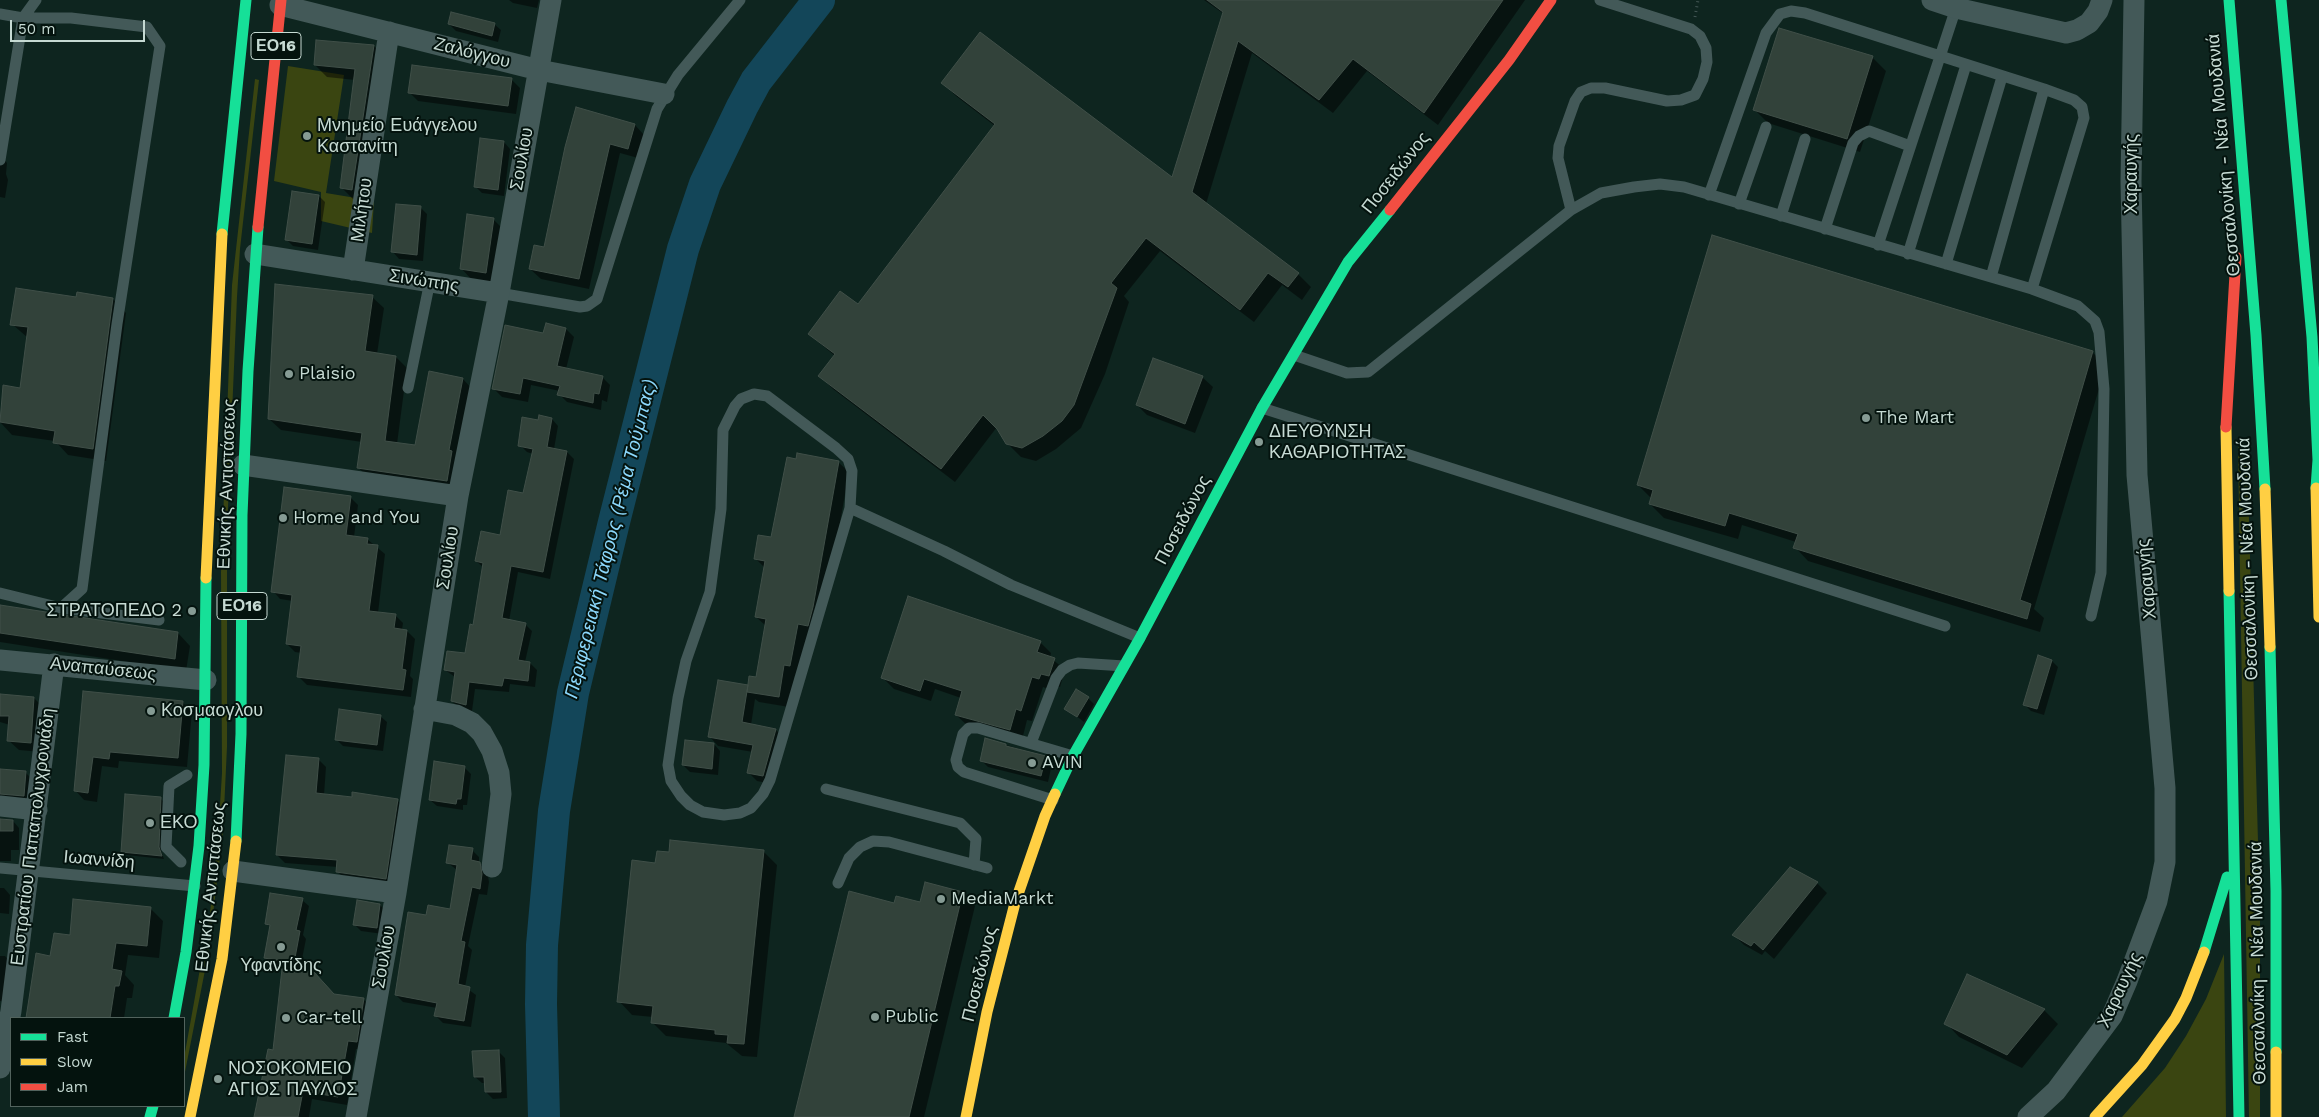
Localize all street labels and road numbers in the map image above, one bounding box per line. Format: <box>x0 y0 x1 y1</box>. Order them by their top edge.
road number: ΕΟ16 <box>251 32 301 59</box>
street label: Ζαλόγγου <box>432 33 512 73</box>
street label: Θεσσαλονίκη - Νέα Μουδανιά <box>2203 33 2245 277</box>
street label: Σουλίου <box>506 126 538 192</box>
street label: Ποσειδώνος <box>1357 128 1435 218</box>
street label: Χαραυγής <box>2121 134 2143 214</box>
street label: Μιλήτου <box>347 176 377 244</box>
street label: Σινώπης <box>388 265 460 297</box>
street label: Εθνικής Αντιστάσεως <box>213 398 241 570</box>
street label: Θεσσαλονίκη - Νέα Μουδανιά <box>2233 437 2263 681</box>
street label: Ποσειδώνος <box>1150 472 1216 568</box>
street label: Σουλίου <box>432 525 464 591</box>
street label: Χαραυγής <box>2133 538 2161 620</box>
road number: ΕΟ16 <box>217 592 267 620</box>
street label: Αναπαύσεως <box>49 653 157 685</box>
street label: Ευστρατίου Παπαπολυχρονιάδη <box>6 707 60 967</box>
street label: Εθνικής Αντιστάσεως <box>191 801 231 973</box>
street label: Θεσσαλονίκη - Νέα Μουδανιά <box>2245 841 2271 1085</box>
street label: Ιωαννίδη <box>62 846 136 874</box>
street label: Σουλίου <box>368 924 400 990</box>
street label: Ποσειδώνος <box>958 924 1002 1024</box>
street label: Χαραυγής <box>2093 949 2147 1031</box>

